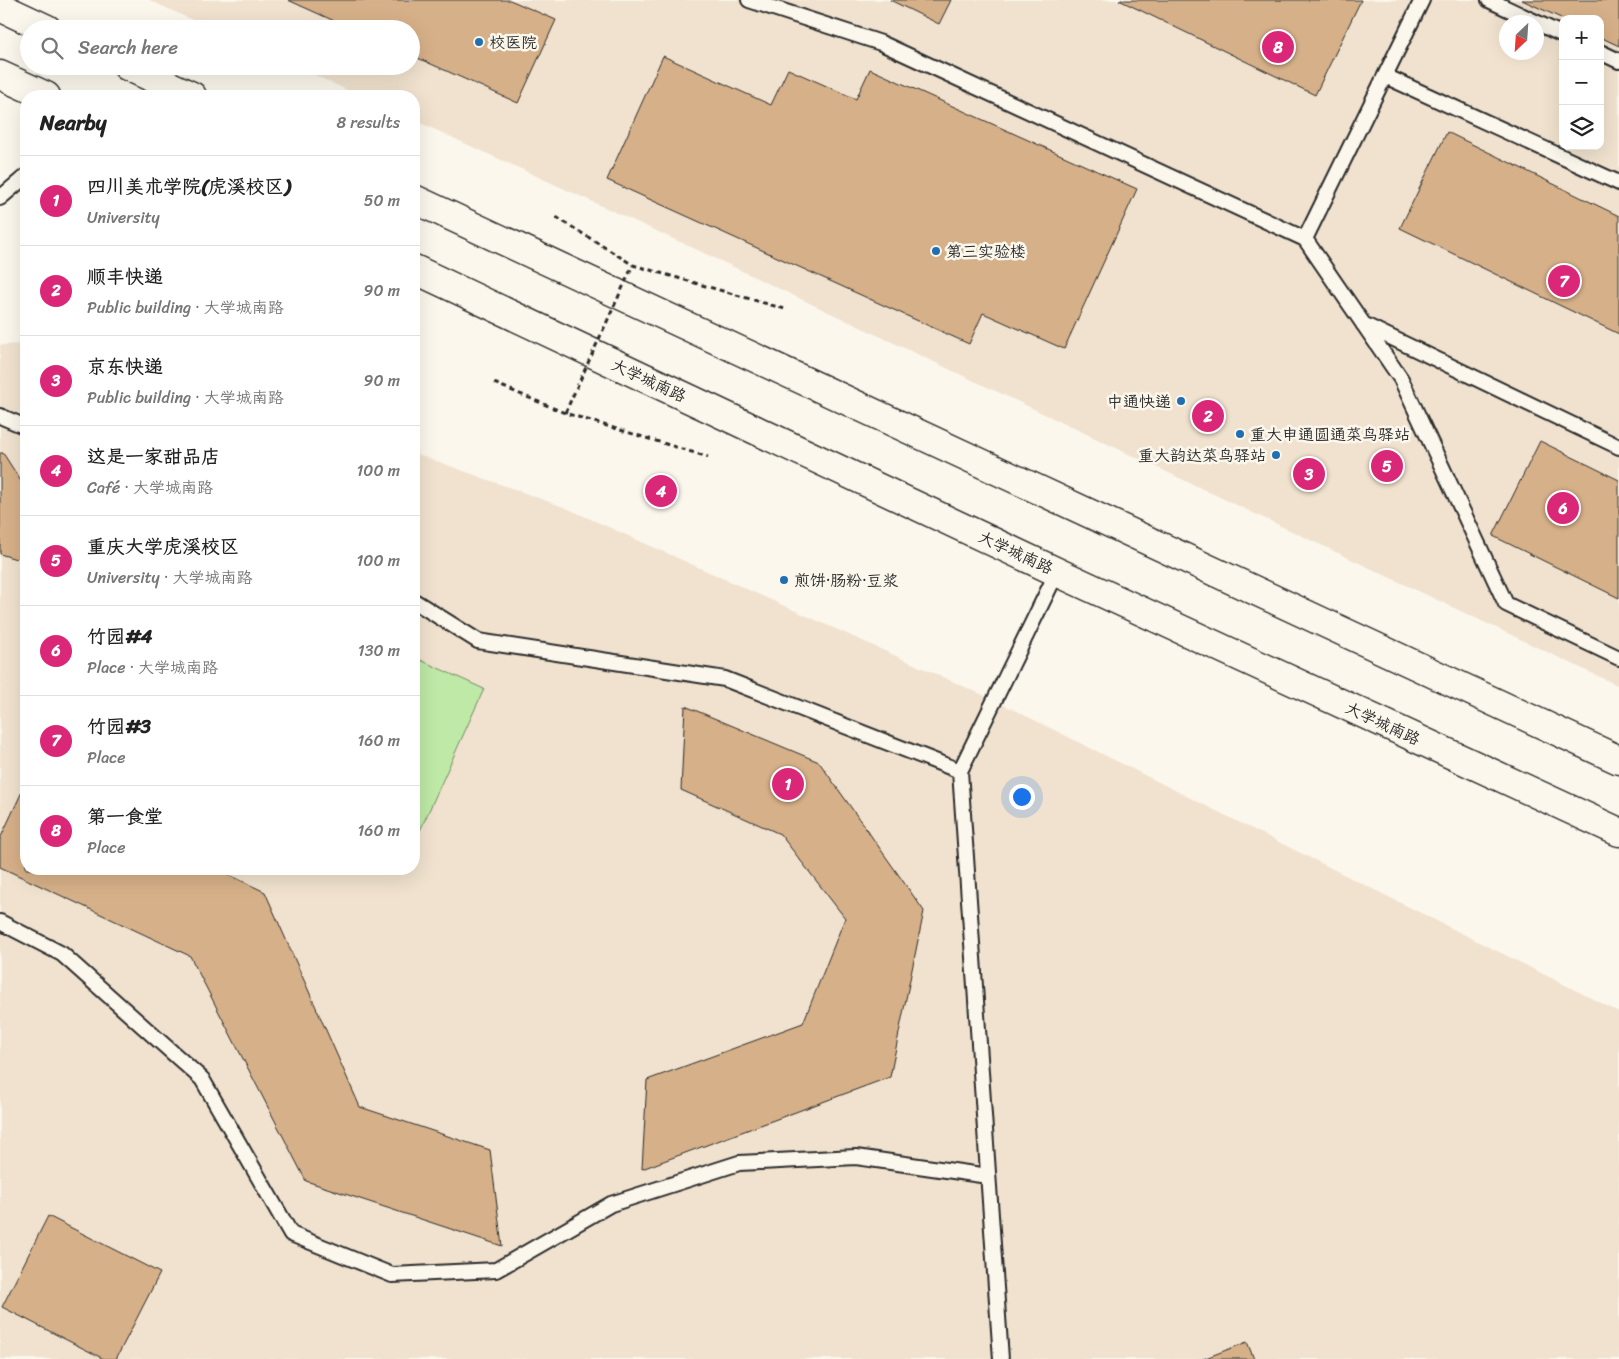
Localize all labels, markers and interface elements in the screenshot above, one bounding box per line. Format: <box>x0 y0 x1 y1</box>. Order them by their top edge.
north arrow <box>1499 15 1544 60</box>
map controls <box>1559 15 1604 150</box>
button: + <box>1559 15 1604 60</box>
search box <box>20 20 420 75</box>
place label: 校医院 <box>489 28 537 57</box>
pin: 8 <box>1262 28 1294 66</box>
text: Search here <box>78 31 178 64</box>
icon: search <box>38 34 66 62</box>
marker: 校医院 <box>473 36 485 48</box>
button: − <box>1559 60 1604 105</box>
text: Nearby <box>40 104 106 142</box>
button: layers <box>1559 105 1604 150</box>
text: 8 results <box>337 108 400 137</box>
text: 四川美术学院(虎溪校区) <box>87 170 290 203</box>
text: 1 <box>53 186 59 215</box>
text: 50 m <box>364 186 400 215</box>
text: University <box>87 203 160 232</box>
place label: 第三实验楼 <box>946 237 1026 266</box>
marker: 第三实验楼 <box>930 245 942 257</box>
text: 顺丰快递 <box>87 260 163 293</box>
pin: 7 <box>1548 262 1580 300</box>
text: 2 <box>51 276 61 305</box>
text: 90 m <box>364 276 400 305</box>
text: Public building · 大学城南路 <box>87 293 284 322</box>
text: 京东快递 <box>87 350 163 383</box>
street label: 大学城南路 <box>606 350 691 411</box>
text: 3 <box>52 366 60 395</box>
text: 90 m <box>364 366 400 395</box>
text: Public building · 大学城南路 <box>87 383 284 412</box>
place label: 中通快递 <box>1107 387 1171 416</box>
marker: 中通快递 <box>1175 395 1187 407</box>
pin: 2 <box>1192 397 1224 435</box>
place label: 重大申通圆通菜鸟驿站 <box>1250 420 1410 449</box>
marker: 重大申通圆通菜鸟驿站 <box>1234 428 1246 440</box>
text: 这是一家甜品店 <box>87 440 220 473</box>
place label: 重大韵达菜鸟驿站 <box>1138 441 1266 470</box>
pin: 5 <box>1371 447 1403 485</box>
marker: 重大韵达菜鸟驿站 <box>1270 449 1282 461</box>
pin: 3 <box>1293 455 1325 493</box>
text: 4 <box>51 456 61 485</box>
text: 100 m <box>356 456 400 485</box>
pin: 4 <box>645 472 677 510</box>
text: Café · 大学城南路 <box>87 473 213 502</box>
pin: 6 <box>1547 489 1579 527</box>
street label: 大学城南路 <box>973 522 1058 583</box>
text: 重庆大学虎溪校区 <box>87 530 239 563</box>
text: 5 <box>51 546 61 575</box>
text: 100 m <box>356 546 400 575</box>
text: University · 大学城南路 <box>87 563 252 592</box>
place label: 煎饼·肠粉·豆浆 <box>794 566 899 595</box>
marker: 煎饼·肠粉·豆浆 <box>778 574 790 586</box>
text: 竹园#4 <box>87 620 152 653</box>
text: 6 <box>51 636 61 665</box>
text: 130 m <box>358 636 400 665</box>
text: Place · 大学城南路 <box>87 653 218 682</box>
street label: 大学城南路 <box>1340 693 1425 754</box>
text: 竹园#3 <box>87 710 151 743</box>
text: 7 <box>51 726 61 755</box>
text: 160 m <box>357 726 400 755</box>
text: Place <box>87 743 126 772</box>
pin: 1 <box>772 765 804 803</box>
your location <box>1009 784 1035 810</box>
text: 第一食堂 <box>87 800 163 833</box>
text: 8 <box>51 816 61 845</box>
text: 160 m <box>357 816 400 845</box>
text: Place <box>87 833 126 862</box>

